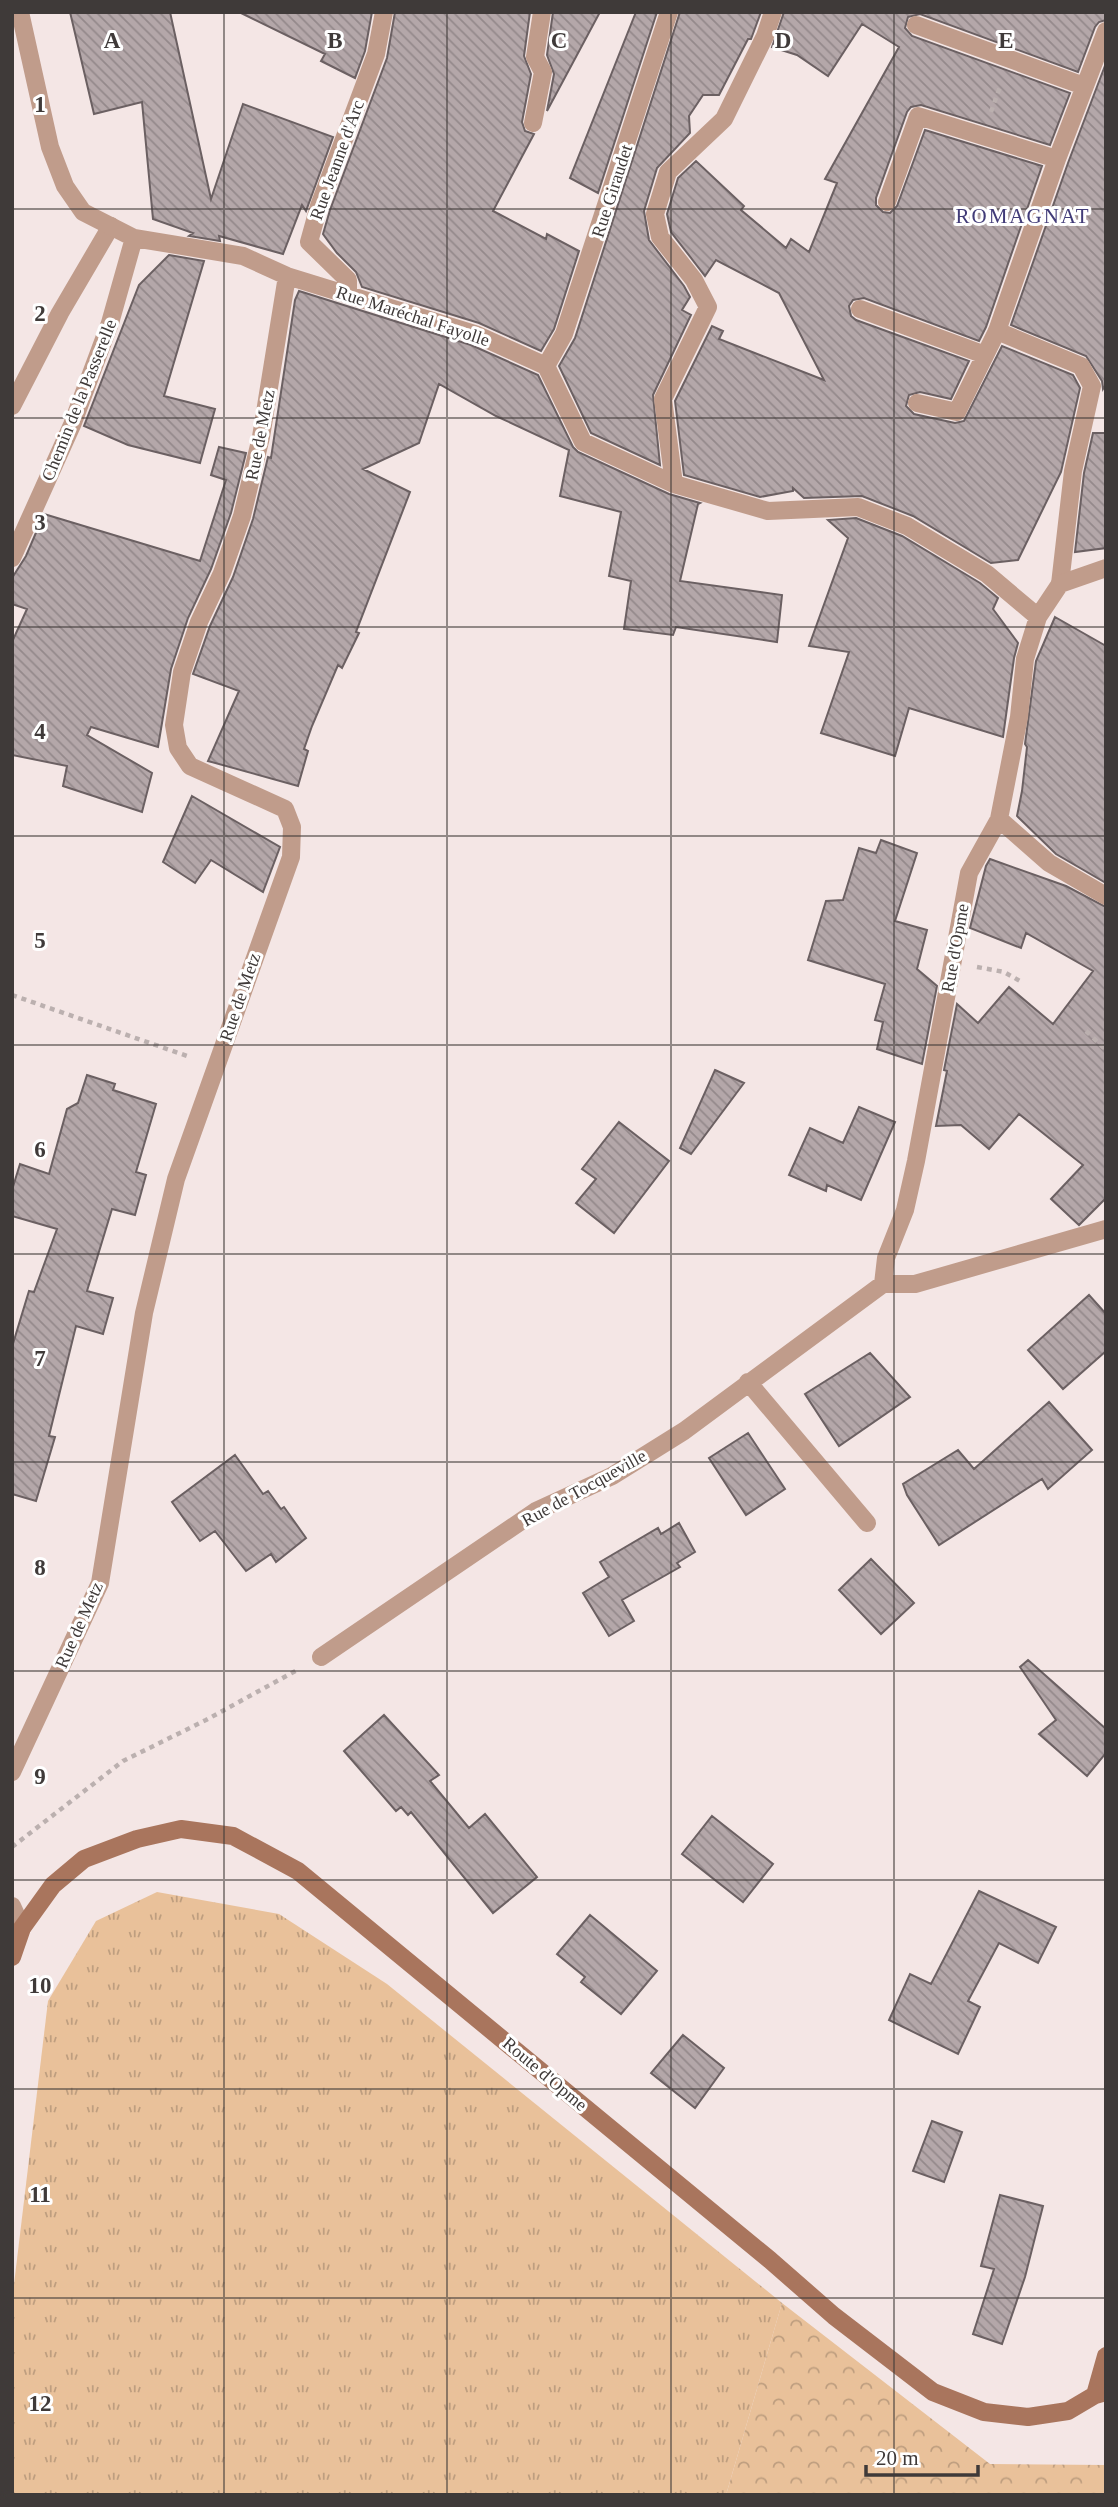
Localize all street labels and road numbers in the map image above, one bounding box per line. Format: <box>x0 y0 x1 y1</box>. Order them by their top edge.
street label: Rue Jeanne d'Arc <box>306 97 368 223</box>
street label: Rue Giraudet <box>588 142 636 240</box>
street label: Rue Maréchal Fayolle <box>334 282 492 350</box>
street label: Chemin de la Passerelle <box>37 316 121 484</box>
street label: Rue de Metz <box>241 388 279 482</box>
street label: Rue d'Opme <box>937 902 973 994</box>
street label: Rue de Metz <box>216 950 264 1044</box>
street label: Rue de Tocqueville <box>518 1445 650 1531</box>
street label: Rue de Metz <box>51 1579 107 1671</box>
street label: Route d'Opme <box>499 2033 591 2115</box>

